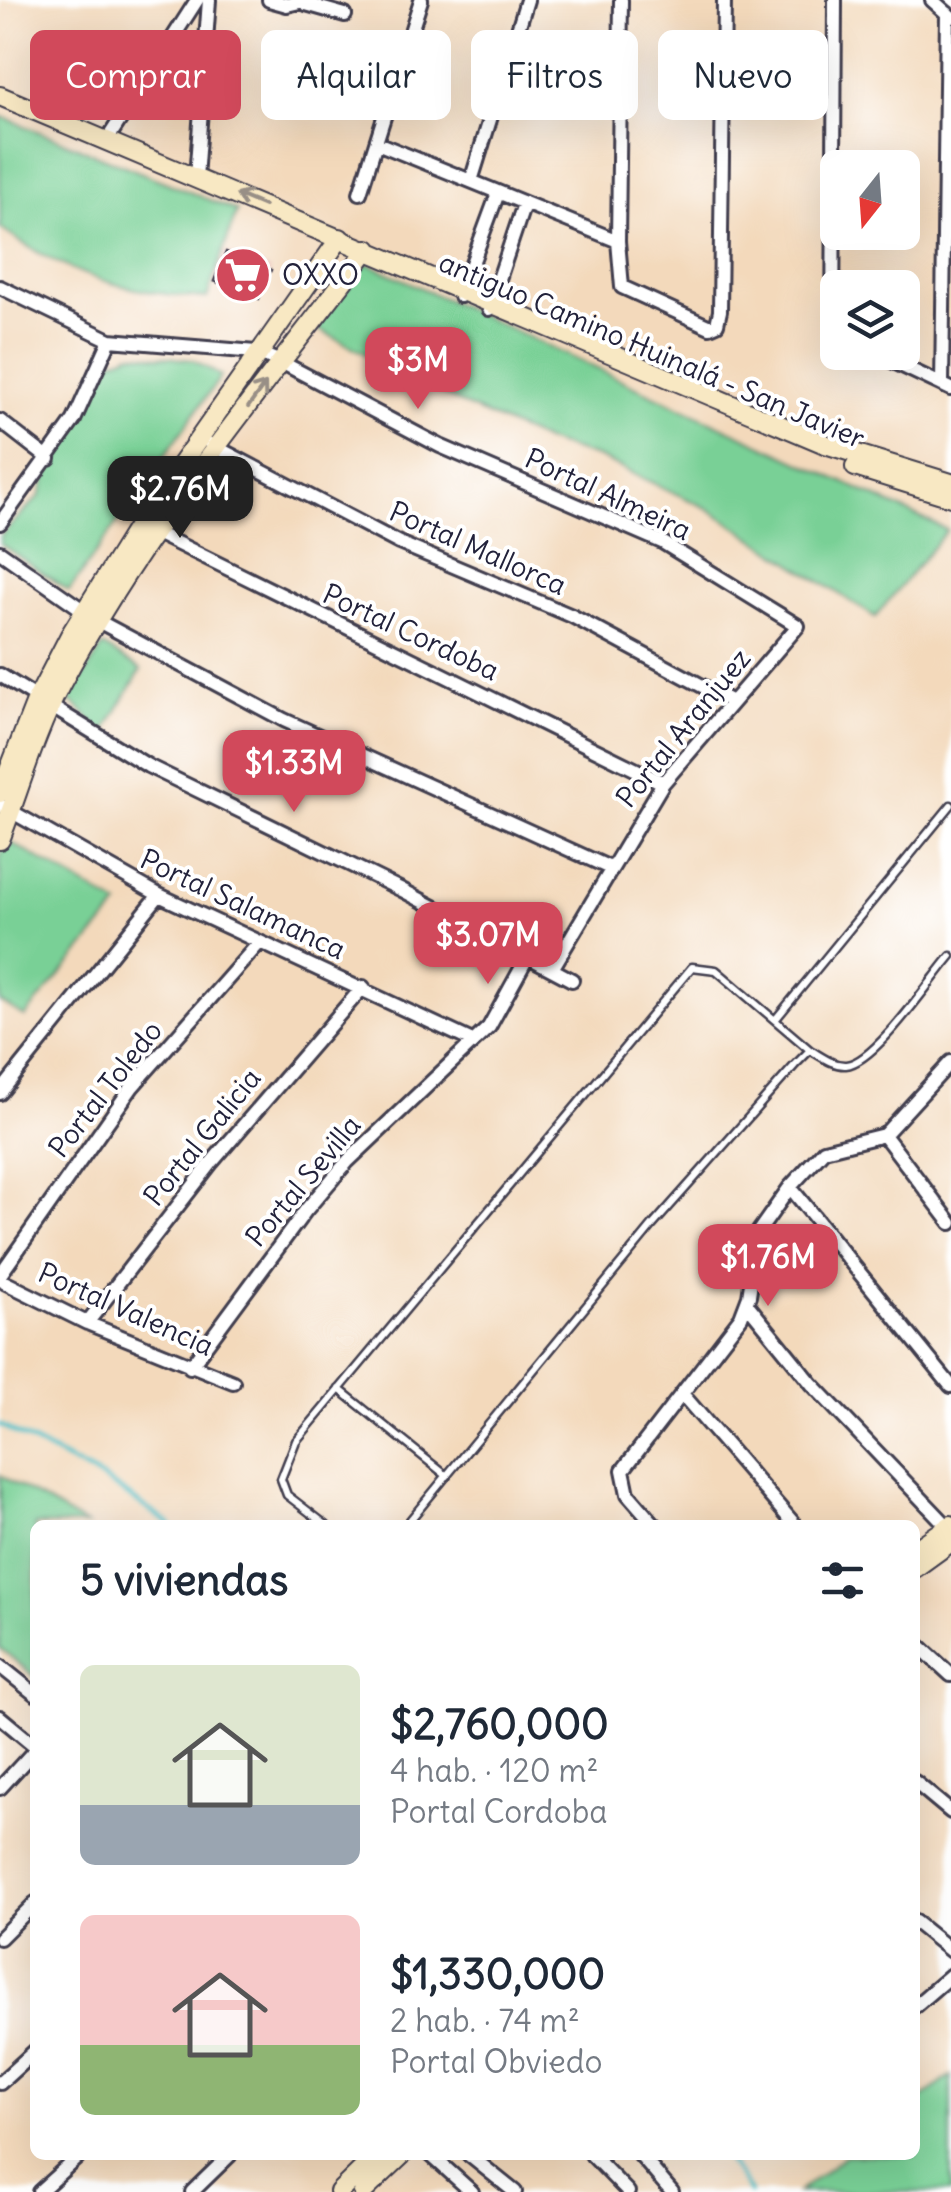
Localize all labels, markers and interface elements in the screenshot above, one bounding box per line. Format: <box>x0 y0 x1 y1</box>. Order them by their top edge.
chip: Comprar <box>30 30 241 120</box>
chip: Alquilar <box>261 30 451 120</box>
chip: Filtros <box>471 30 638 120</box>
chip: Nuevo <box>658 30 828 120</box>
north arrow <box>820 150 920 250</box>
map controls <box>820 150 920 370</box>
one-way arrow <box>235 190 266 208</box>
street label: antiguo Camino Huinalá - San Javier <box>434 244 870 456</box>
supermarket icon: OXXO <box>213 245 273 305</box>
place label: OXXO <box>282 257 359 293</box>
button: layers <box>820 270 920 370</box>
pin: $3M <box>370 327 466 412</box>
text: $3M <box>387 339 449 380</box>
one-way arrow <box>247 382 268 409</box>
street label: Portal Almeira <box>519 440 697 548</box>
pin: $2.76M <box>99 456 261 541</box>
text: $2.76M <box>129 468 231 509</box>
street label: Portal Mallorca <box>384 493 572 603</box>
street label: Portal Cordoba <box>317 575 505 689</box>
street label: Portal Aranjuez <box>608 641 758 815</box>
pin: $1.33M <box>213 730 375 815</box>
text: $1.33M <box>245 742 343 783</box>
street label: Portal Salamanca <box>135 841 351 967</box>
pin: $3.07M <box>407 902 569 987</box>
text: $3.07M <box>436 914 540 955</box>
street label: Portal Toledo <box>40 1013 170 1165</box>
street label: Portal Galicia <box>135 1061 269 1213</box>
street label: Portal Sevilla <box>238 1108 368 1254</box>
pin: $1.76M <box>687 1224 849 1309</box>
text: $1.76M <box>720 1236 816 1277</box>
street label: Portal Valencia <box>33 1254 219 1364</box>
icon: filters <box>815 1553 870 1608</box>
text: 5 viviendas <box>80 1554 288 1606</box>
text: $2,760,000 <box>390 1698 609 1750</box>
icon: home <box>160 1705 280 1825</box>
text: 4 hab. · 120 m² <box>390 1750 598 1791</box>
text: Portal Cordoba <box>390 1791 608 1832</box>
text: $1,330,000 <box>390 1948 605 2000</box>
icon: home <box>160 1955 280 2075</box>
text: 2 hab. · 74 m² <box>390 2000 580 2041</box>
text: Portal Obviedo <box>390 2041 603 2082</box>

